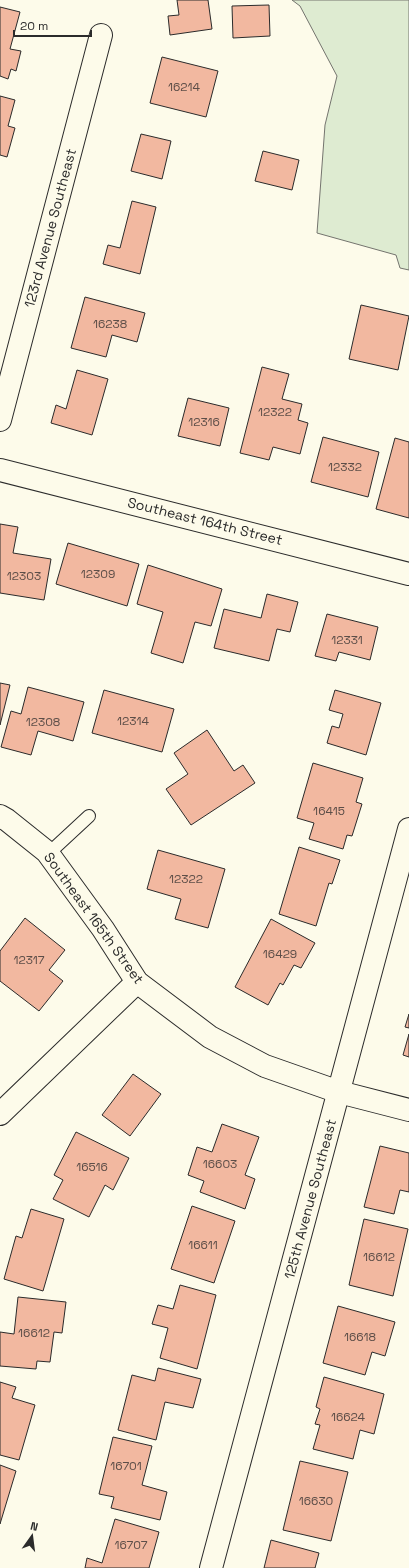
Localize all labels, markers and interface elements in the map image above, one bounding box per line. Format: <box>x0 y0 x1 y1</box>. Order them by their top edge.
scale bar <box>14 12 91 38</box>
text: 20 m <box>20 18 48 34</box>
house number: 16214 <box>168 79 201 95</box>
street label: 123rd Avenue Southeast <box>20 146 80 310</box>
house number: 16238 <box>93 316 127 332</box>
house number: 12322 <box>258 404 292 420</box>
house number: 12316 <box>188 414 220 430</box>
house number: 12332 <box>328 459 362 475</box>
street label: Southeast 164th Street <box>126 493 284 549</box>
house number: 12309 <box>81 566 115 582</box>
house number: 12303 <box>7 568 41 584</box>
house number: 12331 <box>331 632 363 648</box>
house number: 12314 <box>117 713 149 729</box>
house number: 12308 <box>26 714 60 730</box>
house number: 16415 <box>313 803 345 819</box>
street label: Southeast 165th Street <box>40 849 148 987</box>
house number: 12322 <box>169 871 203 887</box>
house number: 16429 <box>263 946 297 962</box>
house number: 12317 <box>13 952 45 968</box>
street label: 125th Avenue Southeast <box>280 1117 340 1281</box>
house number: 16603 <box>203 1156 237 1172</box>
house number: 16516 <box>76 1159 108 1175</box>
house number: 16611 <box>188 1237 218 1253</box>
house number: 16612 <box>363 1249 395 1265</box>
house number: 16612 <box>18 1325 50 1341</box>
house number: 16618 <box>344 1329 376 1345</box>
house number: 16624 <box>331 1409 366 1425</box>
house number: 16701 <box>110 1458 142 1474</box>
house number: 16630 <box>299 1493 333 1509</box>
north arrow <box>12 1516 52 1556</box>
text: N <box>29 1519 40 1534</box>
house number: 16707 <box>114 1537 148 1553</box>

